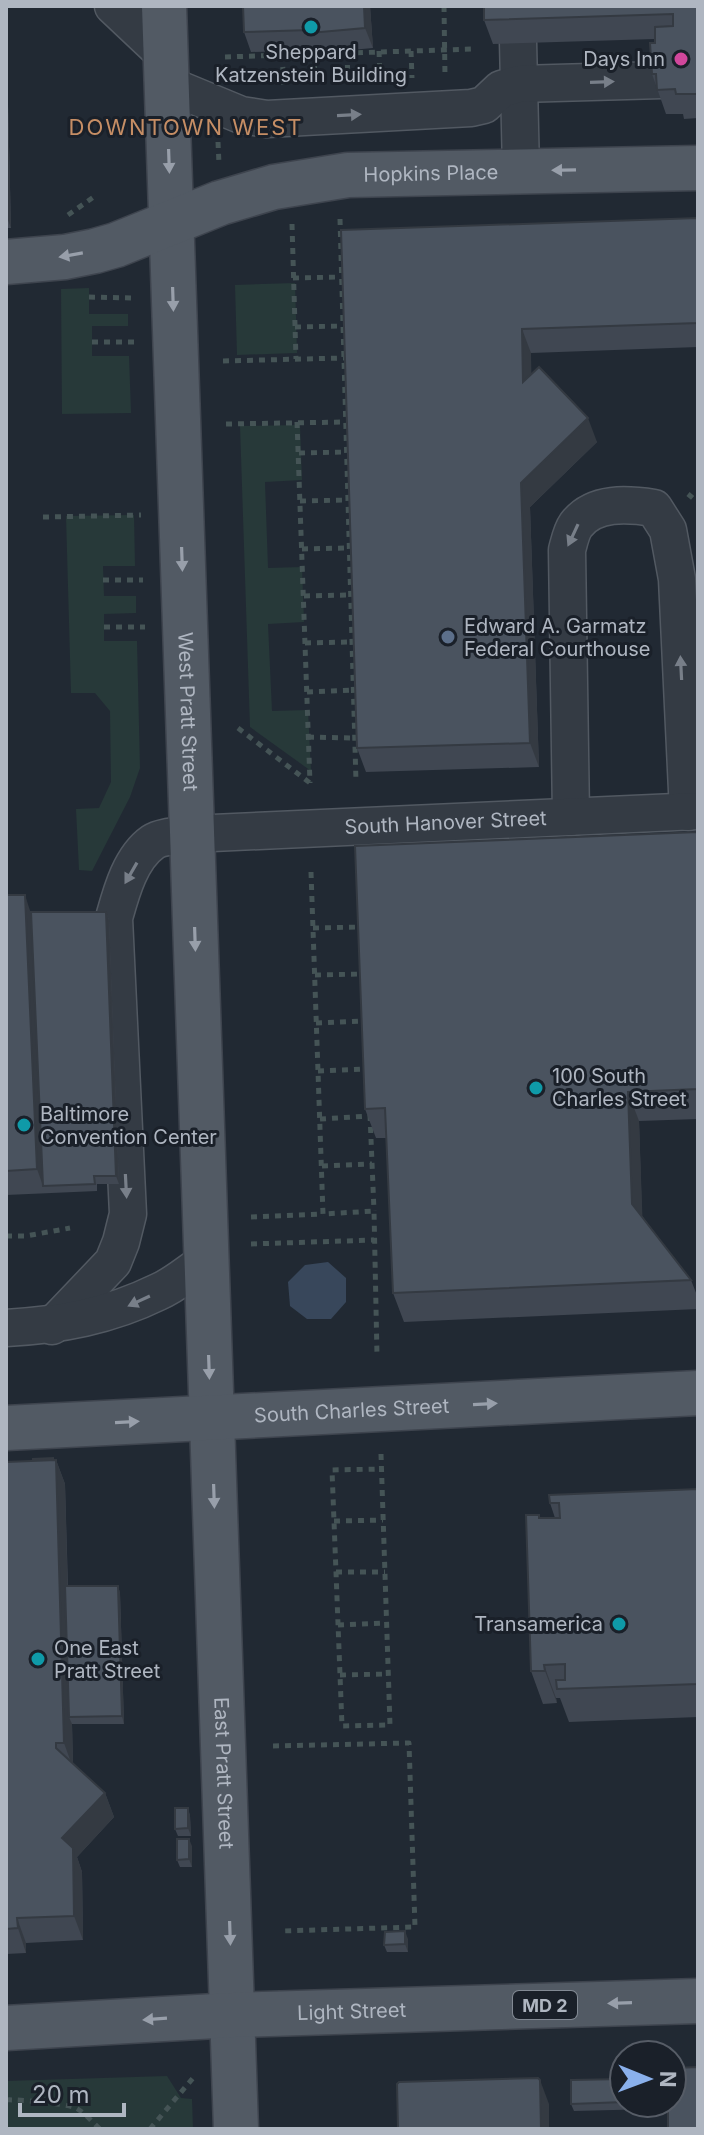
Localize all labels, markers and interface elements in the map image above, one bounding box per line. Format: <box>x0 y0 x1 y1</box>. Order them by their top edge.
marker: Sheppard Katzenstein Building <box>302 18 320 36</box>
place label: Sheppard Katzenstein Building <box>215 40 407 87</box>
place label: Days Inn <box>583 47 665 71</box>
marker: Days Inn <box>672 50 690 68</box>
one-way arrow <box>590 75 615 88</box>
one-way arrow <box>337 108 362 121</box>
district label: DOWNTOWN WEST <box>69 114 303 140</box>
one-way arrow <box>162 149 175 174</box>
street label: Hopkins Place <box>363 160 499 187</box>
one-way arrow <box>551 164 576 177</box>
one-way arrow <box>58 250 83 262</box>
one-way arrow <box>167 287 180 312</box>
one-way arrow <box>566 524 580 547</box>
one-way arrow <box>176 547 189 572</box>
place label: Edward A. Garmatz Federal Courthouse <box>464 614 650 661</box>
marker: Edward A. Garmatz Federal Courthouse <box>439 628 457 646</box>
street label: West Pratt Street <box>173 632 203 792</box>
one-way arrow <box>675 655 688 680</box>
street label: South Hanover Street <box>344 806 548 839</box>
one-way arrow <box>124 862 138 884</box>
one-way arrow <box>189 927 201 952</box>
place label: 100 South Charles Street <box>552 1064 687 1111</box>
marker: 100 South Charles Street <box>527 1079 545 1097</box>
place label: Baltimore Convention Center <box>40 1102 217 1149</box>
marker: Baltimore Convention Center <box>15 1116 33 1134</box>
one-way arrow <box>120 1174 133 1199</box>
one-way arrow <box>127 1294 150 1308</box>
one-way arrow <box>203 1355 216 1380</box>
street label: South Charles Street <box>253 1394 450 1427</box>
one-way arrow <box>473 1397 498 1410</box>
one-way arrow <box>115 1416 140 1429</box>
one-way arrow <box>208 1484 221 1509</box>
place label: Transamerica <box>474 1612 603 1636</box>
marker: Transamerica <box>610 1615 628 1633</box>
place label: One East Pratt Street <box>54 1636 161 1683</box>
marker: One East Pratt Street <box>29 1650 47 1668</box>
street label: East Pratt Street <box>209 1696 239 1850</box>
one-way arrow <box>223 1921 236 1946</box>
road number: MD 2 <box>513 1991 577 2019</box>
one-way arrow <box>607 1997 632 2010</box>
street label: Light Street <box>297 1998 407 2025</box>
one-way arrow <box>142 2012 167 2025</box>
north arrow <box>608 2039 688 2119</box>
scale bar <box>20 2067 124 2117</box>
text: N <box>655 2071 681 2088</box>
text: 20 m <box>32 2080 90 2109</box>

